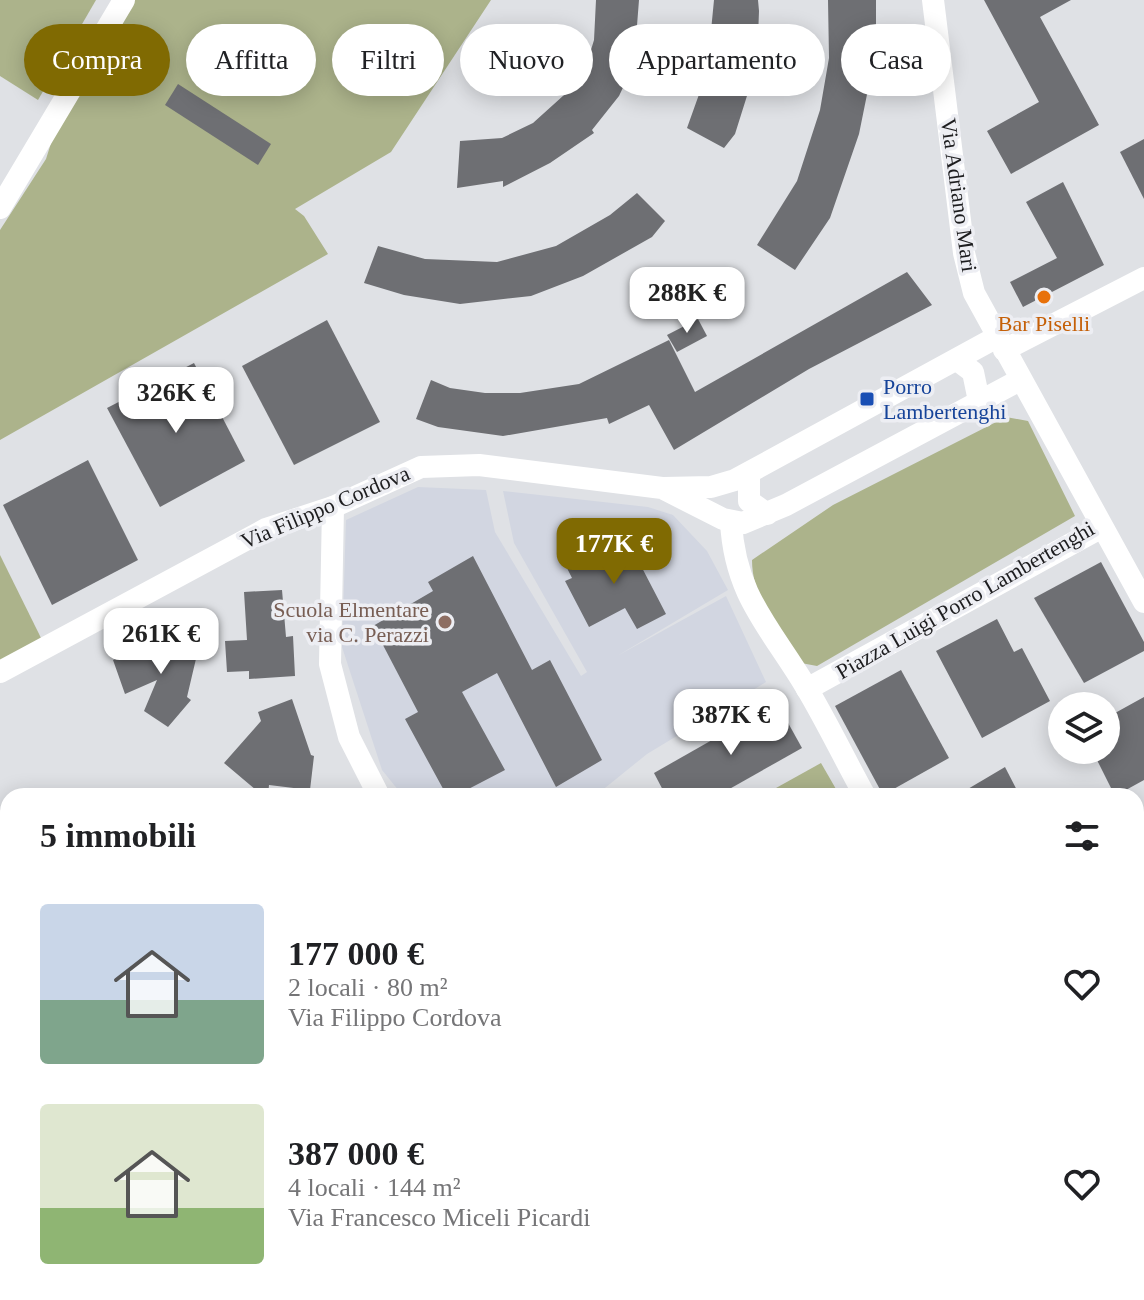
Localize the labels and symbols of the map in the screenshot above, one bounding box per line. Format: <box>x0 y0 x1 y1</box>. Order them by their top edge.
street label: Via Adriano Mari <box>936 116 982 274</box>
pin: 288K € <box>622 267 752 335</box>
marker: Bar Piselli <box>1035 288 1053 306</box>
place label: Bar Piselli <box>998 311 1090 336</box>
pin: 326K € <box>111 367 241 435</box>
place label: Porro Lambertenghi <box>883 374 1006 424</box>
marker: Porro Lambertenghi <box>858 390 876 408</box>
street label: Via Filippo Cordova <box>237 460 413 554</box>
street label: Piazza Luigi Porro Lambertenghi <box>832 516 1098 684</box>
pin: 177K € <box>549 518 679 586</box>
place label: Scuola Elmentare via C. Perazzi <box>273 597 429 647</box>
pin: 261K € <box>96 608 226 676</box>
marker: Scuola Elmentare via C. Perazzi <box>436 613 454 631</box>
pin: 387K € <box>666 689 796 757</box>

